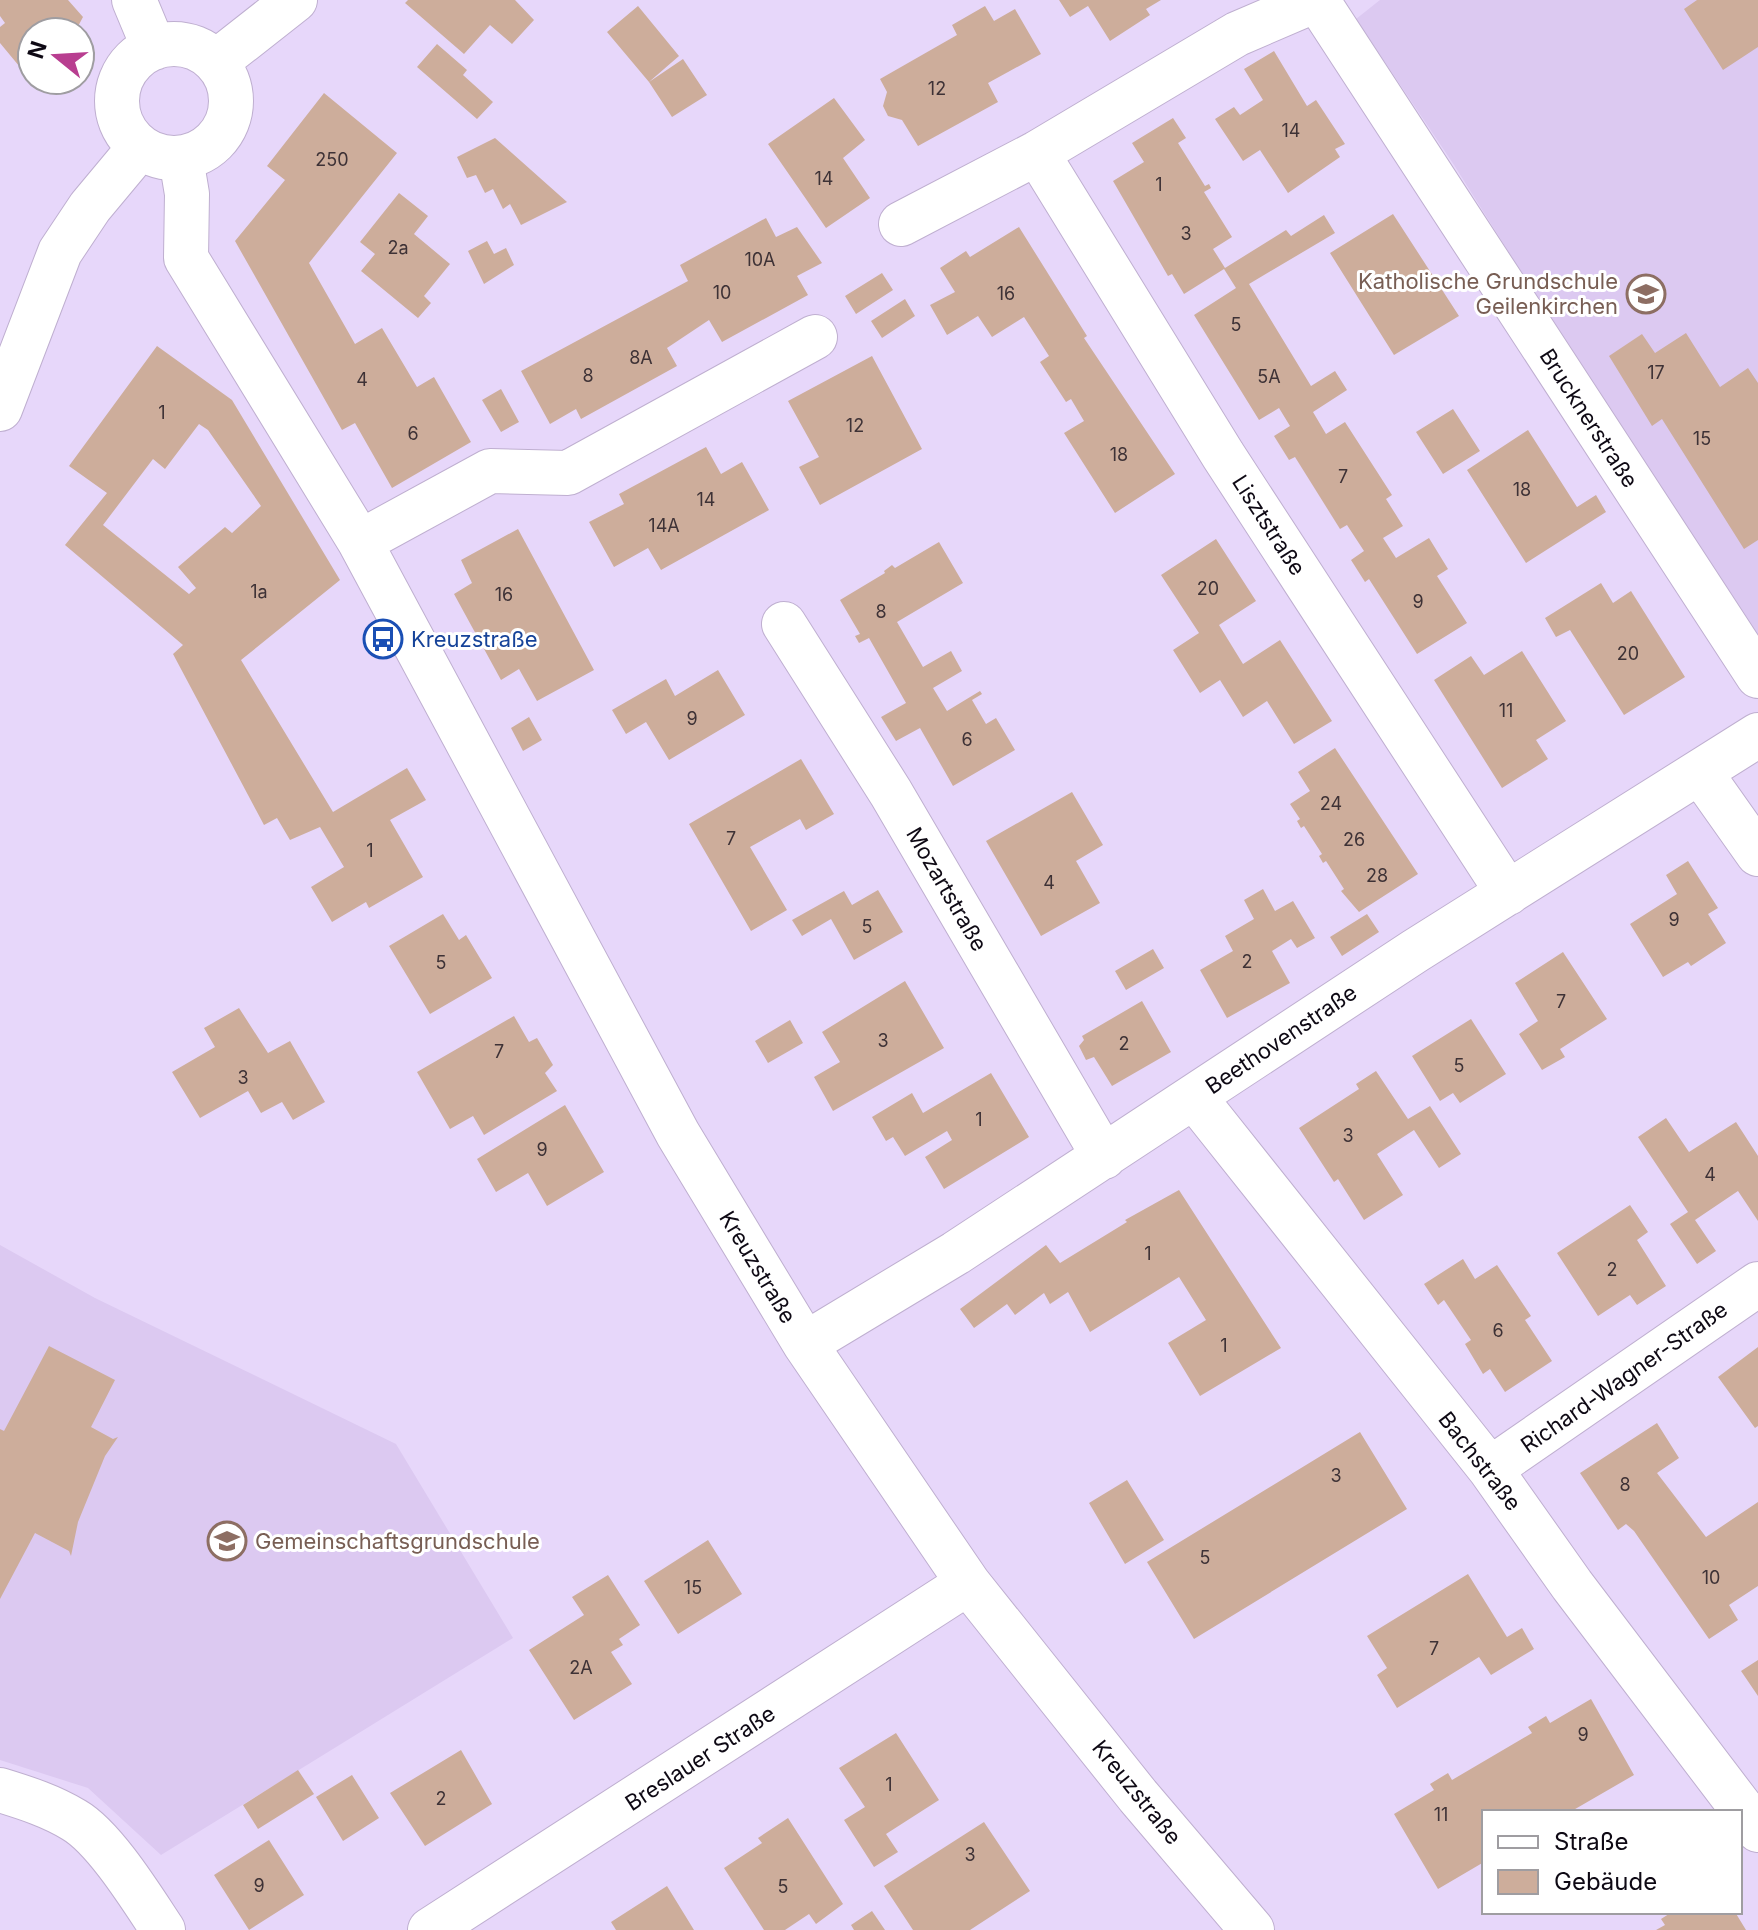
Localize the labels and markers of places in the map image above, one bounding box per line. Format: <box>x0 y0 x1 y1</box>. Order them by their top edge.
place label: Katholische Grundschule Geilenkirchen <box>1358 268 1618 319</box>
school or university icon: Katholische Grundschule Geilenkirchen <box>1625 273 1667 315</box>
bus stop icon: Kreuzstraße <box>362 618 404 660</box>
place label: Kreuzstraße <box>411 626 538 652</box>
school or university icon: Gemeinschaftsgrundschule <box>206 1520 248 1562</box>
place label: Gemeinschaftsgrundschule <box>255 1528 540 1554</box>

